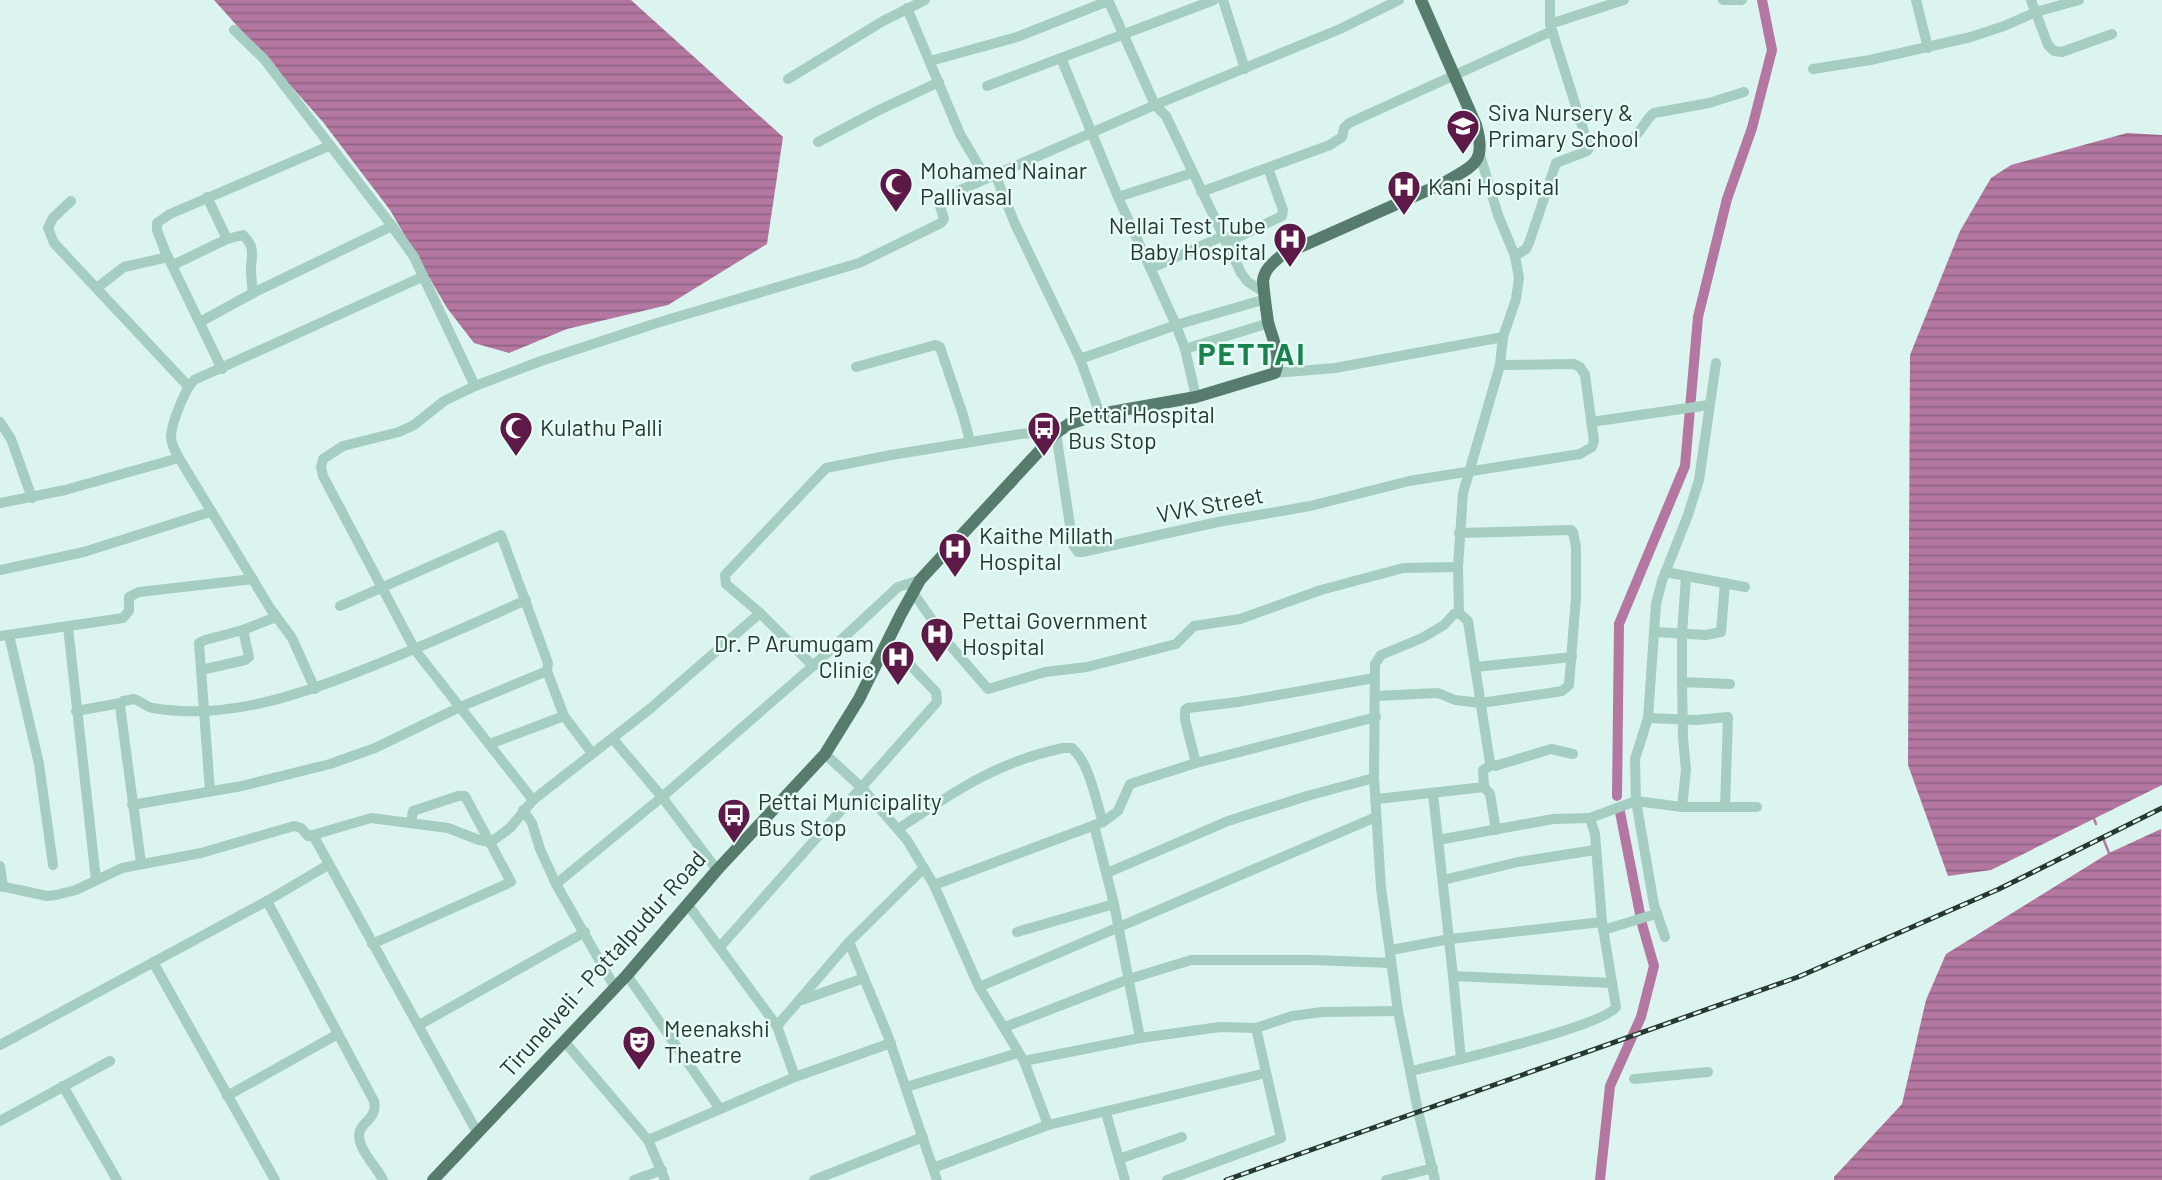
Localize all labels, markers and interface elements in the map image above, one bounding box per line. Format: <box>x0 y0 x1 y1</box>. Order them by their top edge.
place label: Siva Nursery & Primary School <box>1488 98 1639 152</box>
school or university icon: Siva Nursery & Primary School <box>1444 107 1482 156</box>
place label: Mohamed Nainar Pallivasal <box>920 156 1088 210</box>
mosque icon: Mohamed Nainar Pallivasal <box>877 165 915 214</box>
hospital icon: Kani Hospital <box>1385 168 1423 217</box>
place label: Kani Hospital <box>1428 172 1559 200</box>
place label: Nellai Test Tube Baby Hospital <box>1109 211 1266 265</box>
hospital icon: Nellai Test Tube Baby Hospital <box>1271 220 1309 269</box>
district label: PETTAI <box>1198 335 1306 371</box>
place label: Pettai Hospital Bus Stop <box>1068 400 1215 454</box>
mosque icon: Kulathu Palli <box>497 409 535 458</box>
bus stop icon: Pettai Hospital Bus Stop <box>1025 409 1063 458</box>
place label: Kulathu Palli <box>540 413 663 441</box>
street label: VVK Street <box>1154 480 1265 528</box>
place label: Kaithe Millath Hospital <box>979 521 1113 575</box>
hospital icon: Kaithe Millath Hospital <box>936 530 974 579</box>
place label: Pettai Government Hospital <box>962 606 1148 660</box>
hospital icon: Pettai Government Hospital <box>918 615 956 664</box>
place label: Dr. P Arumugam Clinic <box>714 629 874 683</box>
hospital icon: Dr. P Arumugam Clinic <box>879 638 917 687</box>
place label: Pettai Municipality Bus Stop <box>758 787 942 841</box>
bus stop icon: Pettai Municipality Bus Stop <box>715 796 753 845</box>
street label: Tirunelveli - Pottalpudur Road <box>493 845 711 1082</box>
place label: Meenakshi Theatre <box>664 1014 770 1068</box>
theatre icon: Meenakshi Theatre <box>620 1023 658 1072</box>

